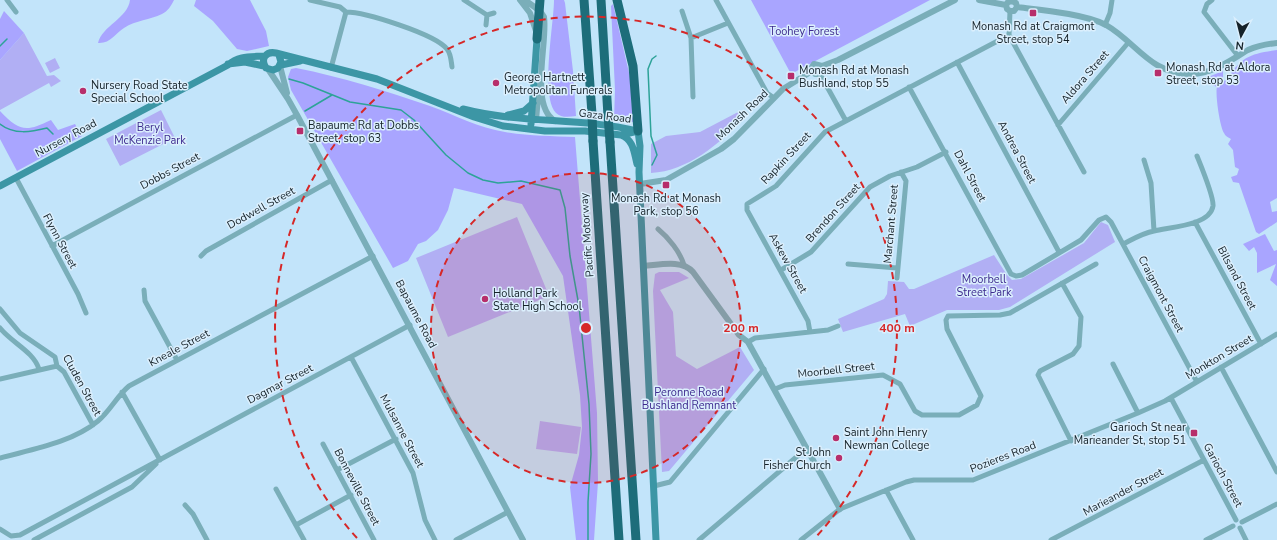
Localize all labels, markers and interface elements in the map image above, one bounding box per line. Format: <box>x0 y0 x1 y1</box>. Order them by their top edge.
marker: Monash Rd at Craigmont Street, stop 54 <box>1028 8 1038 18</box>
north arrow <box>1221 16 1261 56</box>
place label: Monash Rd at Craigmont Street, stop 54 <box>972 19 1094 47</box>
park label: Toohey Forest <box>769 24 839 39</box>
text: N <box>1235 37 1245 53</box>
street label: Aldora Street <box>1058 47 1113 107</box>
place label: Monash Rd at Aldora Street, stop 53 <box>1166 60 1271 88</box>
place label: Monash Rd at Monash Bushland, stop 55 <box>799 63 909 91</box>
marker: Monash Rd at Aldora Street, stop 53 <box>1153 68 1163 78</box>
place label: George Hartnett Metropolitan Funerals <box>504 70 613 98</box>
marker: Monash Rd at Monash Bushland, stop 55 <box>786 71 796 81</box>
place label: Nursery Road State Special School <box>91 78 188 106</box>
marker: George Hartnett Metropolitan Funerals <box>491 78 501 88</box>
marker: Nursery Road State Special School <box>78 86 88 96</box>
street label: Monash Road <box>712 86 772 144</box>
street label: Gaza Road <box>578 105 632 127</box>
street label: Nursery Road <box>33 115 99 161</box>
place label: Bapaume Rd at Dobbs Street, stop 63 <box>308 118 419 146</box>
street label: Andrea Street <box>994 118 1040 186</box>
park label: Beryl McKenzie Park <box>114 120 186 148</box>
marker: Bapaume Rd at Dobbs Street, stop 63 <box>295 126 305 136</box>
street label: Rapkin Street <box>758 128 814 188</box>
street label: Dahl Street <box>950 148 990 205</box>
street label: Dobbs Street <box>138 149 202 193</box>
marker: Monash Rd at Monash Park, stop 56 <box>661 180 671 190</box>
street label: Brendon Street <box>802 180 864 246</box>
street label: Dodwell Street <box>225 183 298 233</box>
street label: Marchant Street <box>880 184 902 264</box>
place label: Monash Rd at Monash Park, stop 56 <box>611 191 721 219</box>
street label: Pacific Motorway <box>577 192 597 278</box>
street label: Flynn Street <box>39 211 81 271</box>
street label: Askew Street <box>765 230 811 296</box>
street label: Bilsand Street <box>1214 244 1260 312</box>
street label: Craigmont Street <box>1135 253 1188 335</box>
park label: Moorbell Street Park <box>957 272 1012 300</box>
street label: Bapaume Road <box>392 277 440 351</box>
place label: Holland Park State High School <box>493 286 583 314</box>
marker: Holland Park State High School <box>480 294 490 304</box>
text: 200 m <box>723 320 759 336</box>
text: 400 m <box>879 320 915 336</box>
centre of rings <box>579 321 593 335</box>
street label: Kneale Street <box>146 326 212 370</box>
street label: Monkton Street <box>1183 331 1256 383</box>
street label: Cluden Street <box>59 352 105 419</box>
street label: Moorbell Street <box>797 358 875 381</box>
street label: Dagmar Street <box>244 360 316 408</box>
park label: Peronne Road Bushland Remnant <box>642 385 736 413</box>
street label: Mulsanne Street <box>376 392 428 470</box>
place label: Garioch St near Marieander St, stop 51 <box>1074 420 1186 448</box>
place label: Saint John Henry Newman College <box>844 425 929 453</box>
marker: Garioch St near Marieander St, stop 51 <box>1189 428 1199 438</box>
marker: Saint John Henry Newman College <box>831 433 841 443</box>
street label: Pozieres Road <box>968 438 1038 476</box>
street label: Garioch Street <box>1200 440 1246 510</box>
place label: St John Fisher Church <box>763 445 831 473</box>
street label: Bonneville Street <box>330 446 384 528</box>
marker: St John Fisher Church <box>834 453 844 463</box>
street label: Marieander Street <box>1080 464 1166 519</box>

